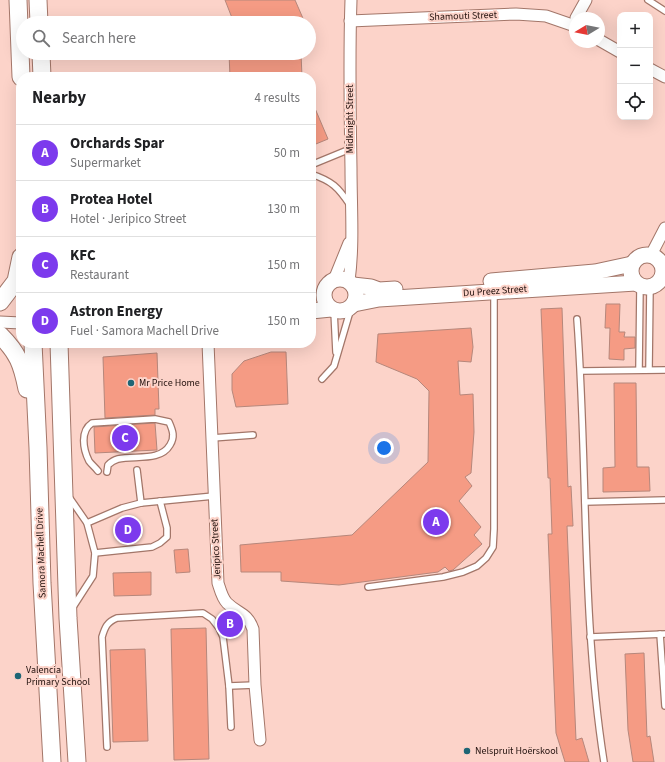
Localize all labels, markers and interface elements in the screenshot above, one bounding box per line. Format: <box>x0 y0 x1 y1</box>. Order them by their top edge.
street label: Shamouti Street <box>429 8 498 24</box>
north arrow <box>569 12 605 48</box>
map controls <box>617 12 653 120</box>
button: + <box>617 12 653 48</box>
search box <box>16 16 316 60</box>
icon: search <box>30 27 52 49</box>
text: Search here <box>62 28 136 49</box>
button: − <box>617 48 653 84</box>
street label: Midknight Street <box>343 84 357 154</box>
button: locate <box>617 84 653 120</box>
text: Nearby <box>32 86 86 110</box>
text: 4 results <box>255 89 300 107</box>
text: Orchards Spar <box>70 133 164 154</box>
text: A <box>41 144 49 162</box>
text: 50 m <box>274 144 300 162</box>
text: Supermarket <box>70 154 141 172</box>
text: Protea Hotel <box>70 189 152 210</box>
text: B <box>41 200 49 218</box>
text: 130 m <box>267 200 300 218</box>
text: Hotel · Jeripico Street <box>70 210 186 228</box>
text: KFC <box>70 245 96 266</box>
text: C <box>41 256 49 274</box>
text: 150 m <box>267 256 300 274</box>
text: Restaurant <box>70 266 129 284</box>
street label: Du Preez Street <box>463 282 528 300</box>
text: Astron Energy <box>70 301 163 322</box>
text: D <box>41 312 49 330</box>
text: 150 m <box>267 312 300 330</box>
text: Fuel · Samora Machell Drive <box>70 322 219 340</box>
place label: Mr Price Home <box>139 376 200 390</box>
marker: Mr Price Home <box>126 378 136 388</box>
pin: C <box>112 423 138 453</box>
your location <box>374 438 394 458</box>
pin: A <box>423 507 449 537</box>
street label: Samora Machell Drive <box>32 508 50 598</box>
pin: D <box>115 515 141 545</box>
street label: Jeripico Street <box>207 518 225 580</box>
pin: B <box>217 609 243 639</box>
place label: Valencia Primary School <box>26 663 90 689</box>
marker: Valencia Primary School <box>13 671 23 681</box>
place label: Nelspruit Hoërskool <box>475 744 559 758</box>
marker: Nelspruit Hoërskool <box>462 746 472 756</box>

